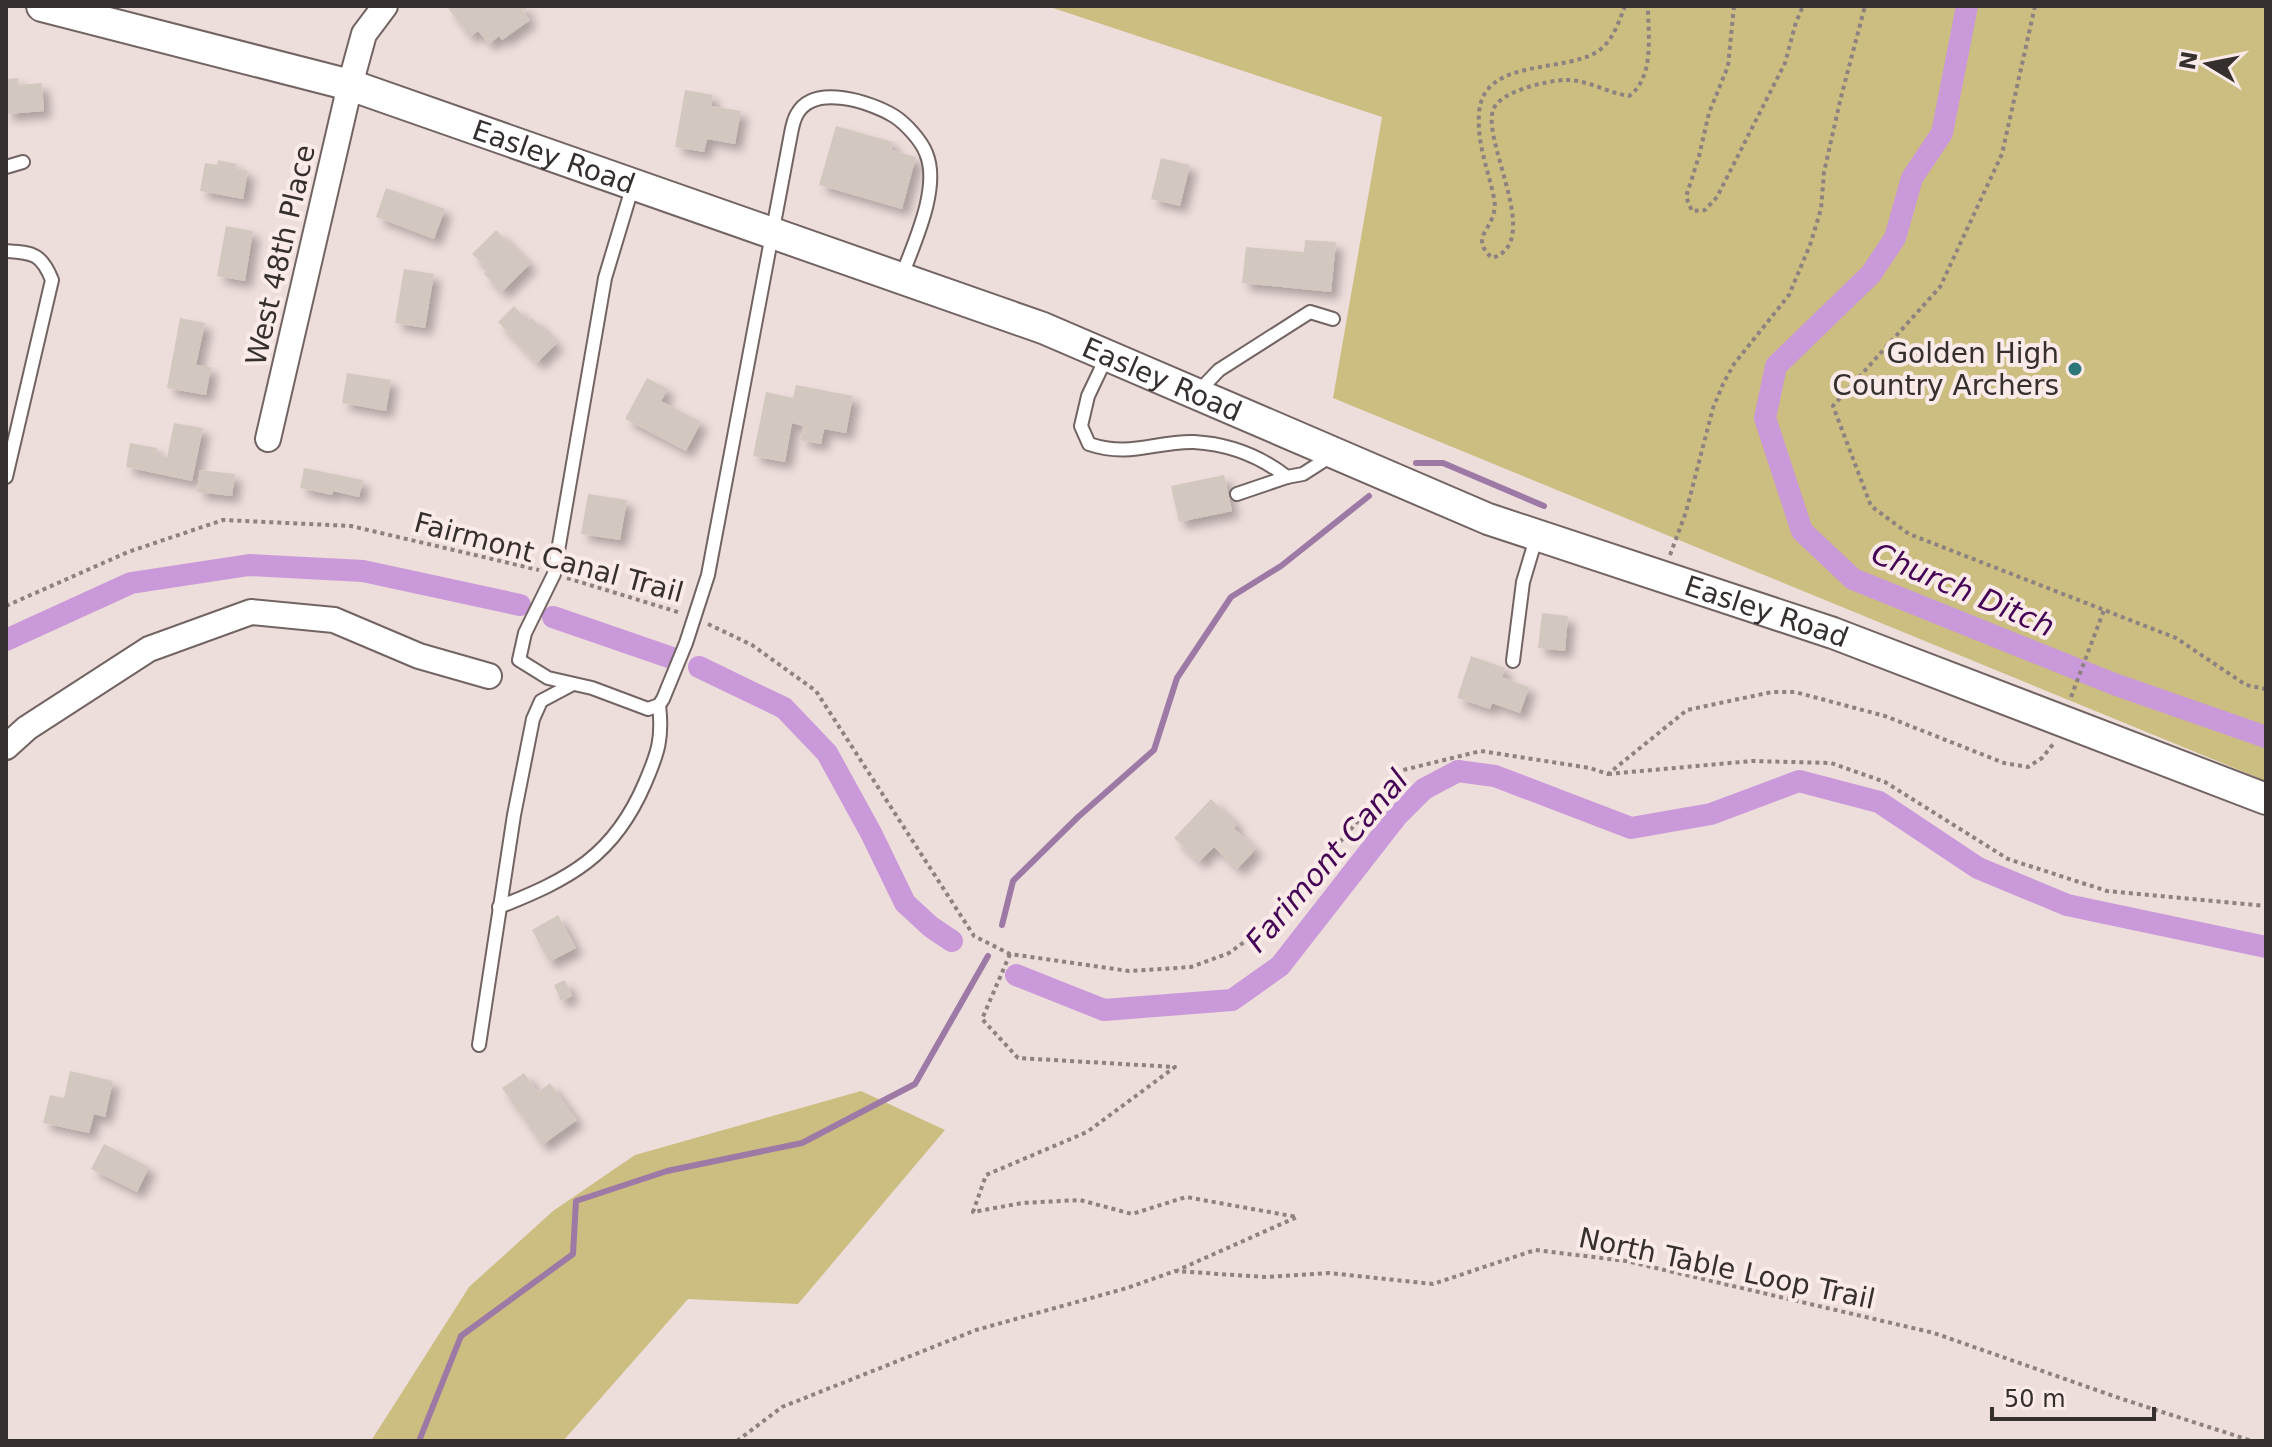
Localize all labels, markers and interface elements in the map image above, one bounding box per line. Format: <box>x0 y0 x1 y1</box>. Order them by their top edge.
north arrow <box>2168 24 2248 104</box>
text: N <box>2175 49 2203 72</box>
street label: Easley Road <box>468 113 639 201</box>
street label: West 48th Place <box>239 142 322 369</box>
street label: Easley Road <box>1077 331 1247 428</box>
place label: Golden High Country Archers <box>1832 337 2059 402</box>
marker: Golden High Country Archers <box>2066 360 2084 378</box>
street label: Fairmont Canal Trail <box>411 506 687 609</box>
water label: Church Ditch <box>1867 535 2060 644</box>
street label: Easley Road <box>1680 569 1853 654</box>
water label: Farimont Canal <box>1238 762 1415 959</box>
street label: North Table Loop Trail <box>1576 1221 1878 1316</box>
scale bar <box>1992 1371 2154 1421</box>
text: 50 m <box>2004 1385 2066 1413</box>

